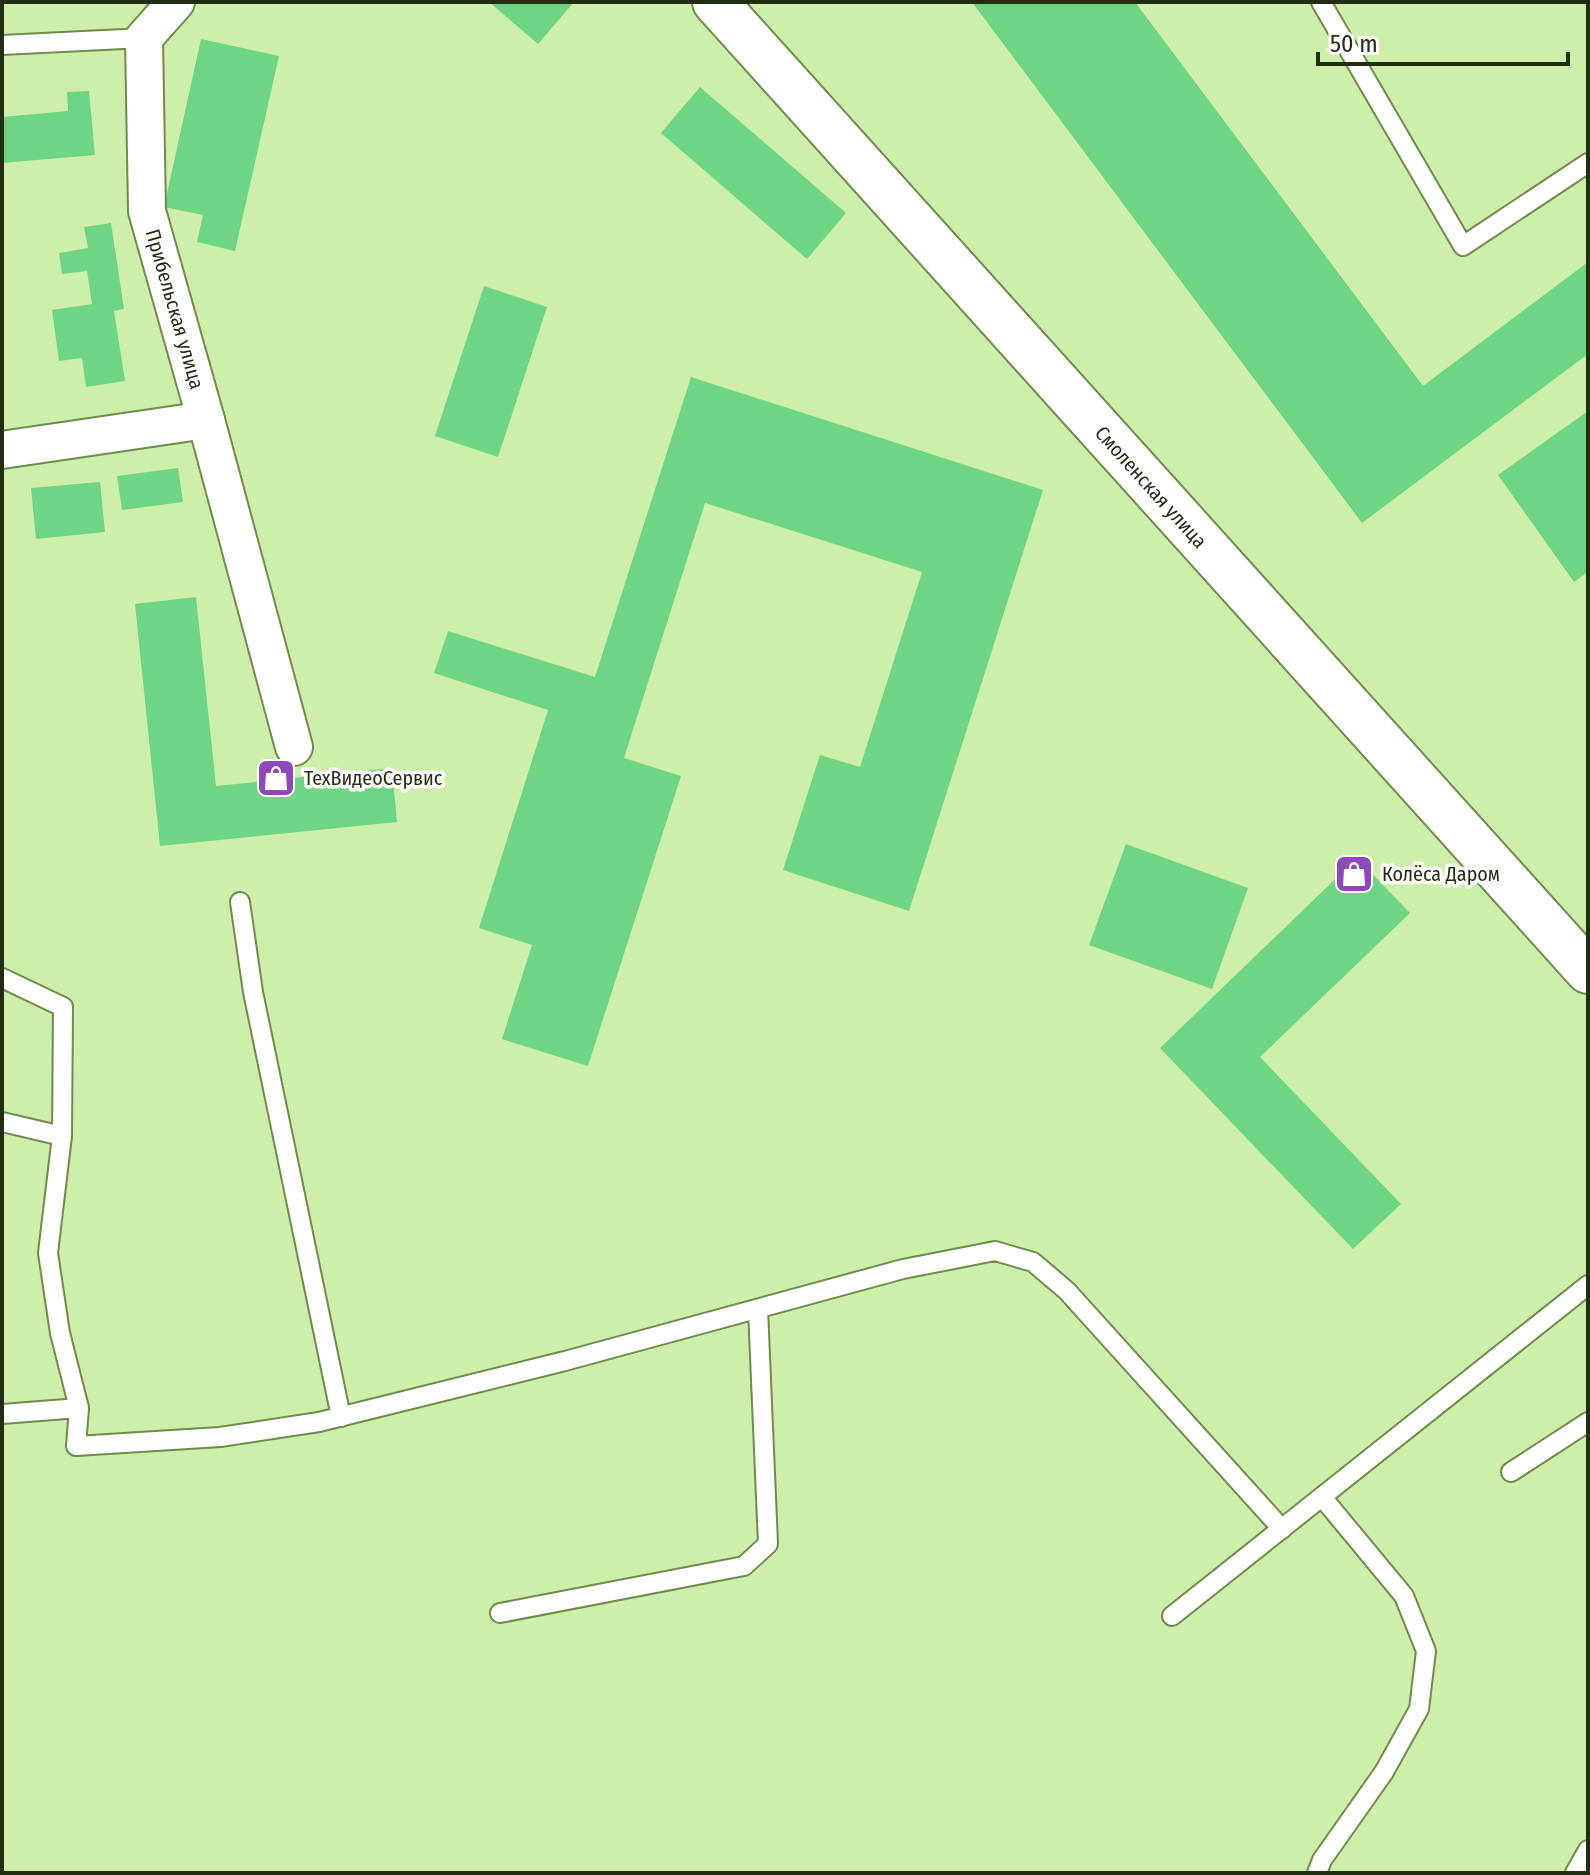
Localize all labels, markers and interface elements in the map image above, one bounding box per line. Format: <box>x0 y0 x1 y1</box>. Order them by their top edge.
scale bar <box>1318 16 1568 66</box>
text: 50 m <box>1330 30 1378 58</box>
street label: Прибельская улица <box>141 226 209 392</box>
street label: Смоленская улица <box>1090 421 1212 553</box>
shop icon: ТехВидеоСервис <box>255 757 297 799</box>
place label: ТехВидеоСервис <box>304 766 443 790</box>
shop icon: Колёса Даром <box>1333 853 1375 895</box>
place label: Колёса Даром <box>1382 862 1500 886</box>

